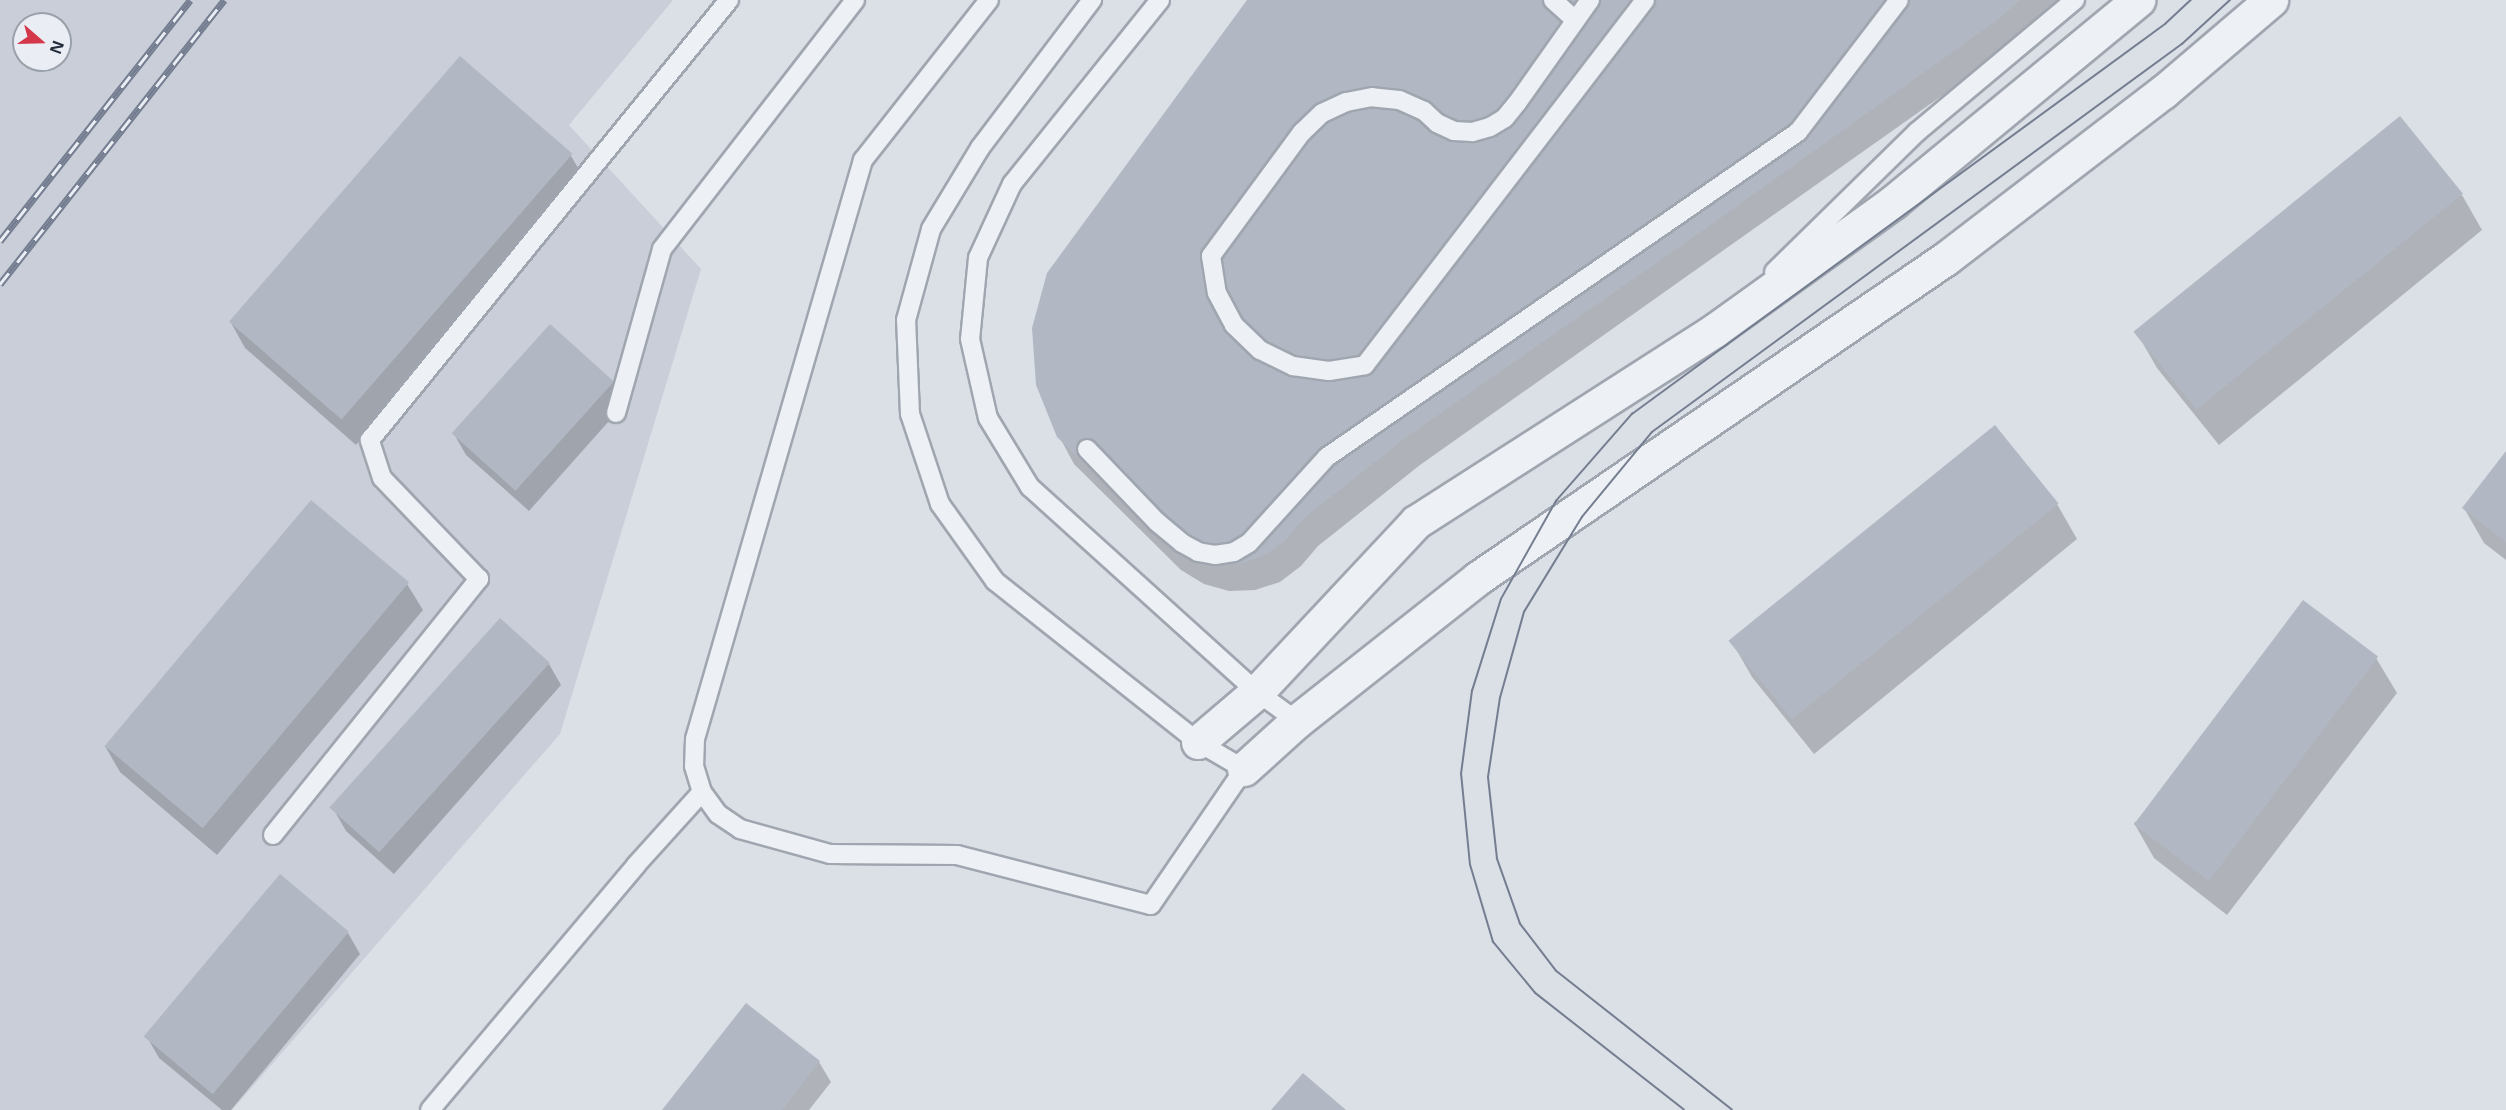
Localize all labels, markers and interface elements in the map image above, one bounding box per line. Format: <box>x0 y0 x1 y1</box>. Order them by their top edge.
north arrow <box>12 12 72 72</box>
text: N <box>44 38 70 57</box>

